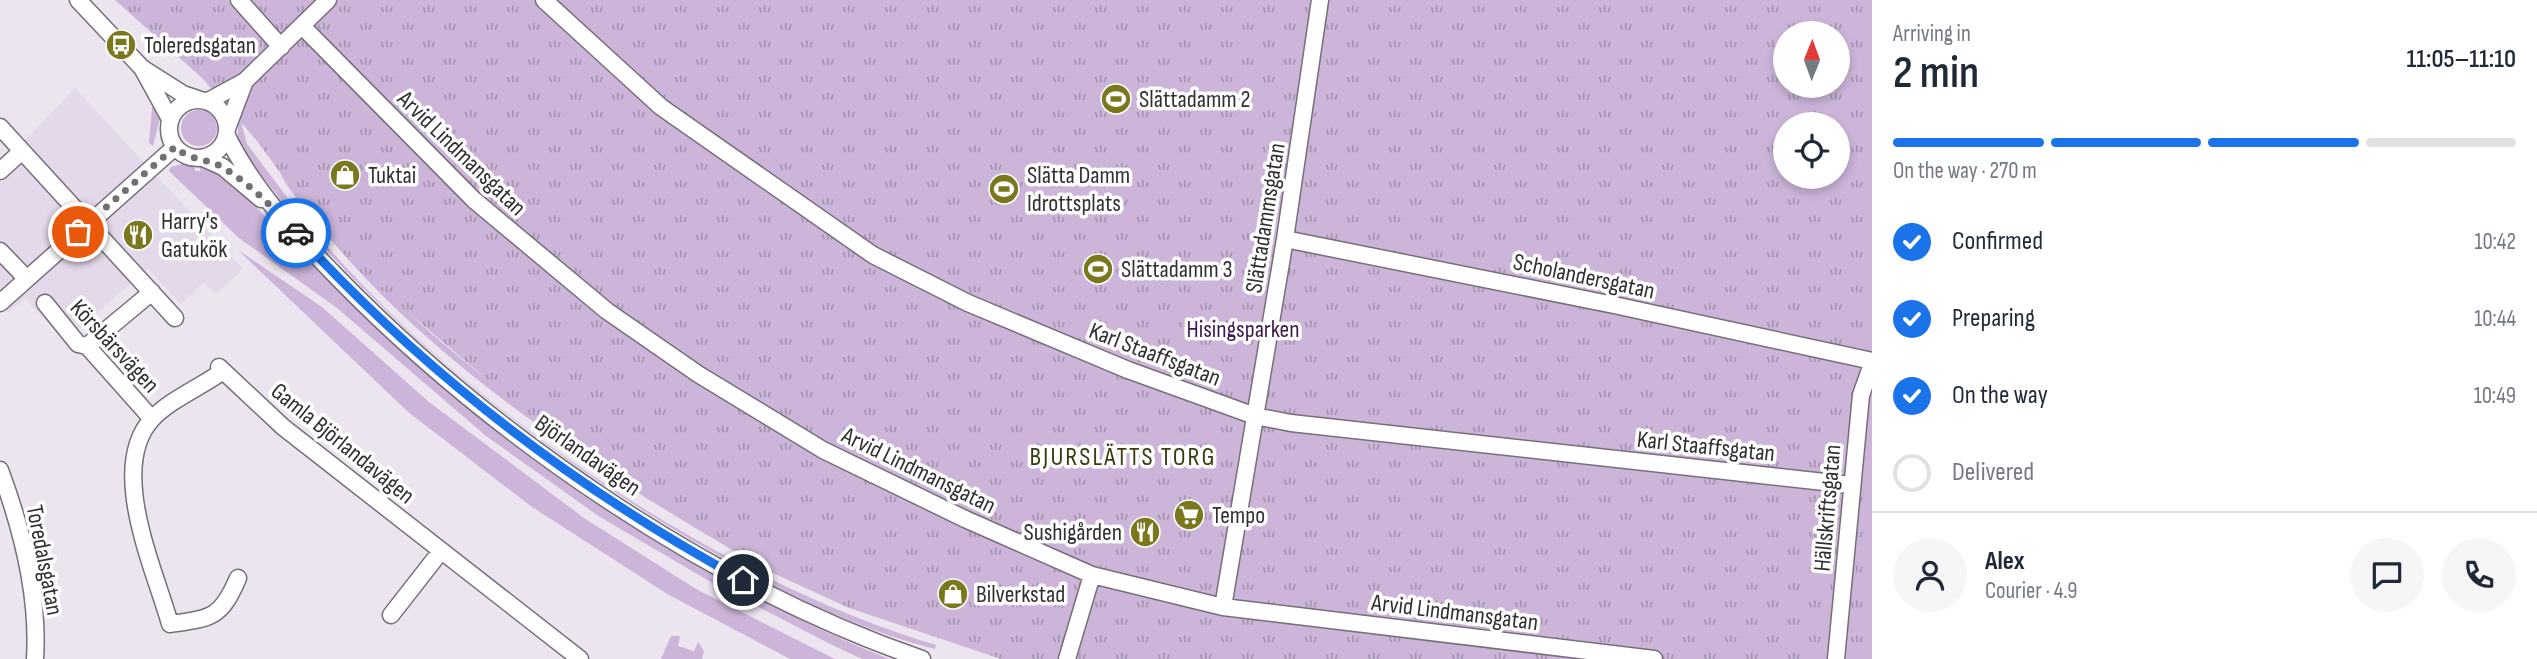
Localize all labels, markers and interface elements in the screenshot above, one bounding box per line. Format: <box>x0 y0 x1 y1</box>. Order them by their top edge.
text: Arriving in <box>1893 20 1971 48</box>
north arrow <box>1773 21 1850 98</box>
map controls <box>1773 21 1850 189</box>
bus stop icon: Toleredsgatan <box>104 28 138 62</box>
place label: Toleredsgatan <box>144 31 256 60</box>
text: 11:05–11:10 <box>2407 44 2516 75</box>
text: 2 min <box>1893 46 1979 101</box>
sports icon: Slättadamm 2 <box>1099 82 1133 116</box>
street label: Arvid Lindmansgatan <box>391 84 532 222</box>
place label: Slättadamm 2 <box>1139 85 1250 114</box>
button: locate <box>1773 112 1850 189</box>
street label: Slättadammsgatan <box>1239 141 1292 295</box>
text: On the way · 270 m <box>1893 157 2037 185</box>
shop icon: Tuktai <box>328 158 362 192</box>
place label: Tuktai <box>368 161 416 190</box>
place label: Slätta Damm Idrottsplats <box>1027 161 1130 218</box>
sports icon: Slätta Damm Idrottsplats <box>987 172 1021 206</box>
courier <box>261 198 331 268</box>
pin <box>48 202 108 262</box>
place label: Harry's Gatukök <box>161 207 227 264</box>
icon: bag <box>59 213 97 251</box>
icon: car <box>277 214 315 252</box>
restaurant icon: Harry's Gatukök <box>121 218 155 252</box>
icon: check <box>1893 223 1931 261</box>
text: Confirmed <box>1952 226 2043 257</box>
text: 10:42 <box>2474 228 2516 256</box>
street label: Scholandersgatan <box>1510 247 1657 306</box>
sports icon: Slättadamm 3 <box>1081 252 1115 286</box>
place label: Slättadamm 3 <box>1121 255 1233 284</box>
street label: Körsbärsvägen <box>64 294 165 399</box>
icon: check <box>1893 300 1931 338</box>
text: Preparing <box>1952 303 2035 334</box>
text: 10:44 <box>2474 305 2516 333</box>
park label: Hisingsparken <box>1187 315 1299 344</box>
street label: Karl Staaffsgatan <box>1085 316 1225 393</box>
street label: Gamla Björlandavägen <box>265 377 420 510</box>
icon: check <box>1893 377 1931 415</box>
text: On the way <box>1952 380 2048 411</box>
text: 10:49 <box>2474 382 2516 410</box>
street label: Björlandavägen <box>529 408 646 502</box>
street label: Arvid Lindmansgatan <box>836 420 1000 520</box>
street label: Karl Staaffsgatan <box>1636 425 1776 468</box>
district label: BJURSLÄTTS TORG <box>1030 442 1216 473</box>
street label: Hällskriftsgatan <box>1808 443 1847 573</box>
text: Delivered <box>1952 457 2034 488</box>
supermarket icon: Tempo <box>1172 498 1206 532</box>
place label: Tempo <box>1212 501 1265 530</box>
street label: Toredalsgatan <box>20 503 69 618</box>
restaurant icon: Sushigården <box>1128 515 1162 549</box>
place label: Sushigården <box>1023 518 1122 547</box>
button: person <box>1893 538 1967 612</box>
button: chat <box>2350 538 2424 612</box>
button: phone <box>2442 538 2516 612</box>
text: Alex <box>1985 546 2025 577</box>
pin <box>713 550 773 610</box>
icon: home <box>724 561 762 599</box>
shop icon: Bilverkstad <box>936 577 970 611</box>
text: Courier · 4.9 <box>1985 577 2077 605</box>
place label: Bilverkstad <box>976 580 1065 609</box>
street label: Arvid Lindmansgatan <box>1369 588 1540 637</box>

